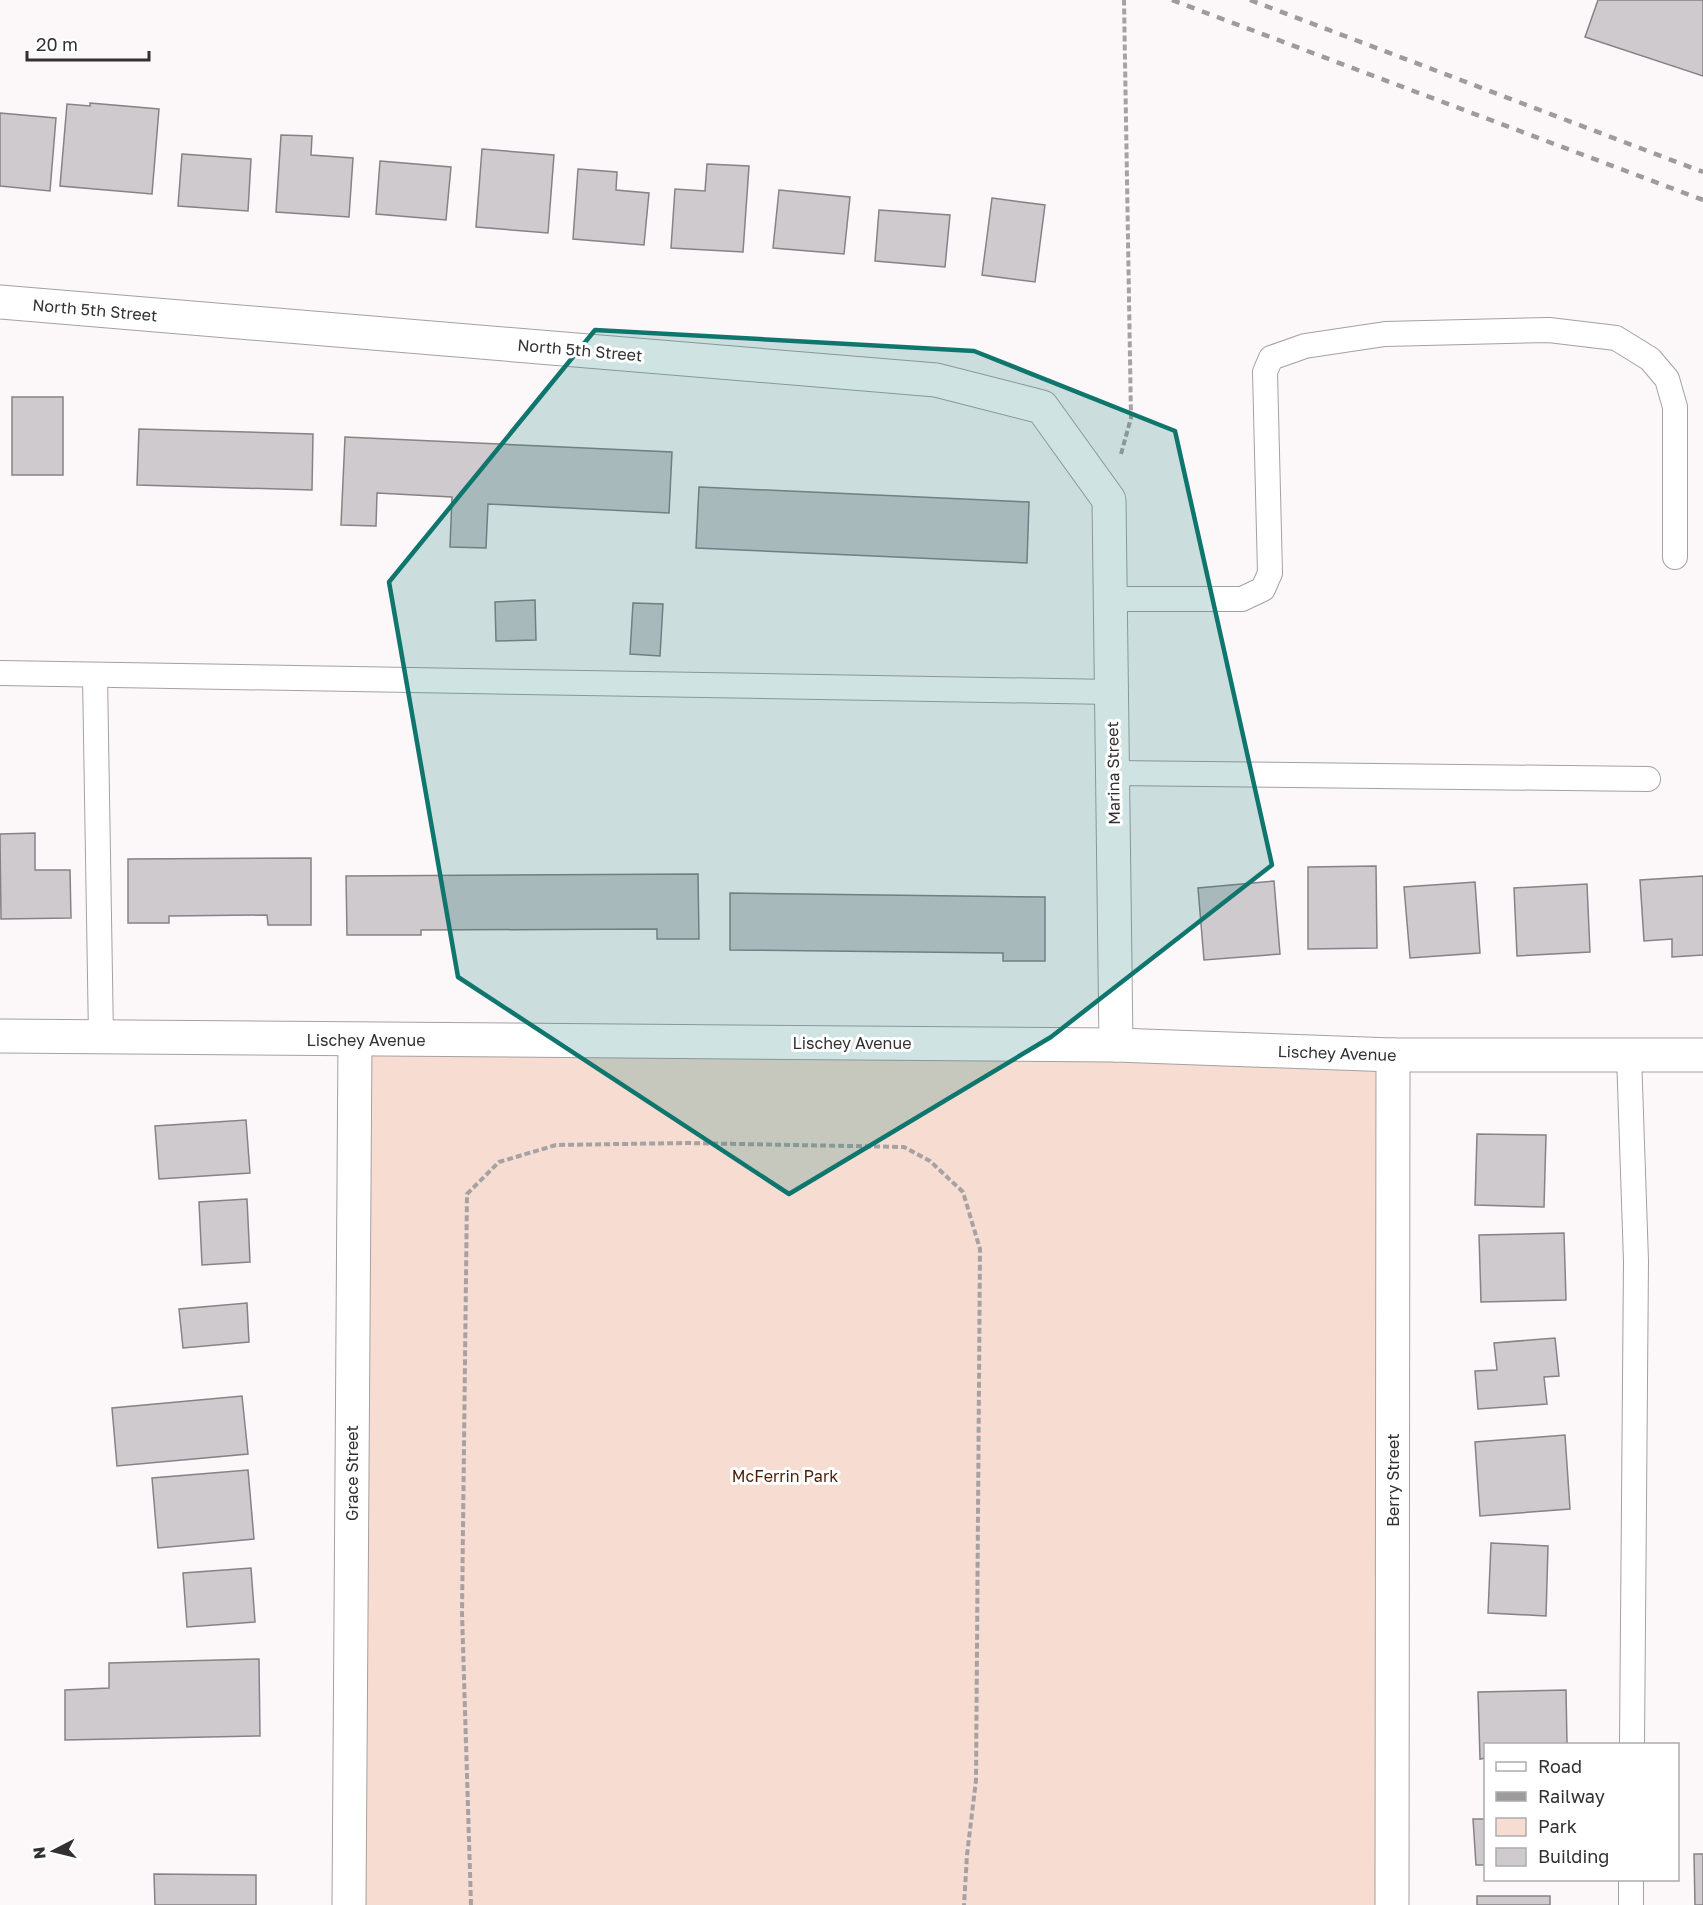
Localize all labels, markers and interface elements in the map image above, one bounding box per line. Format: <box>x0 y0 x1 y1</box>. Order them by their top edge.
scale bar <box>27 24 148 62</box>
text: 20 m <box>36 33 78 55</box>
street label: North 5th Street <box>32 295 158 325</box>
street label: North 5th Street <box>517 335 643 365</box>
street label: Marina Street <box>1102 721 1124 825</box>
street label: Lischey Avenue <box>307 1030 425 1050</box>
street label: Lischey Avenue <box>793 1033 911 1053</box>
street label: Lischey Avenue <box>1277 1041 1397 1065</box>
street label: Grace Street <box>342 1425 362 1521</box>
street label: Berry Street <box>1383 1433 1403 1527</box>
park label: McFerrin Park <box>732 1466 838 1486</box>
legend <box>1484 1743 1679 1881</box>
text: Road <box>1538 1755 1582 1777</box>
text: Railway <box>1538 1785 1605 1807</box>
text: Park <box>1538 1815 1577 1837</box>
north arrow <box>24 1821 84 1881</box>
text: Building <box>1538 1845 1609 1867</box>
text: N <box>28 1846 50 1860</box>

